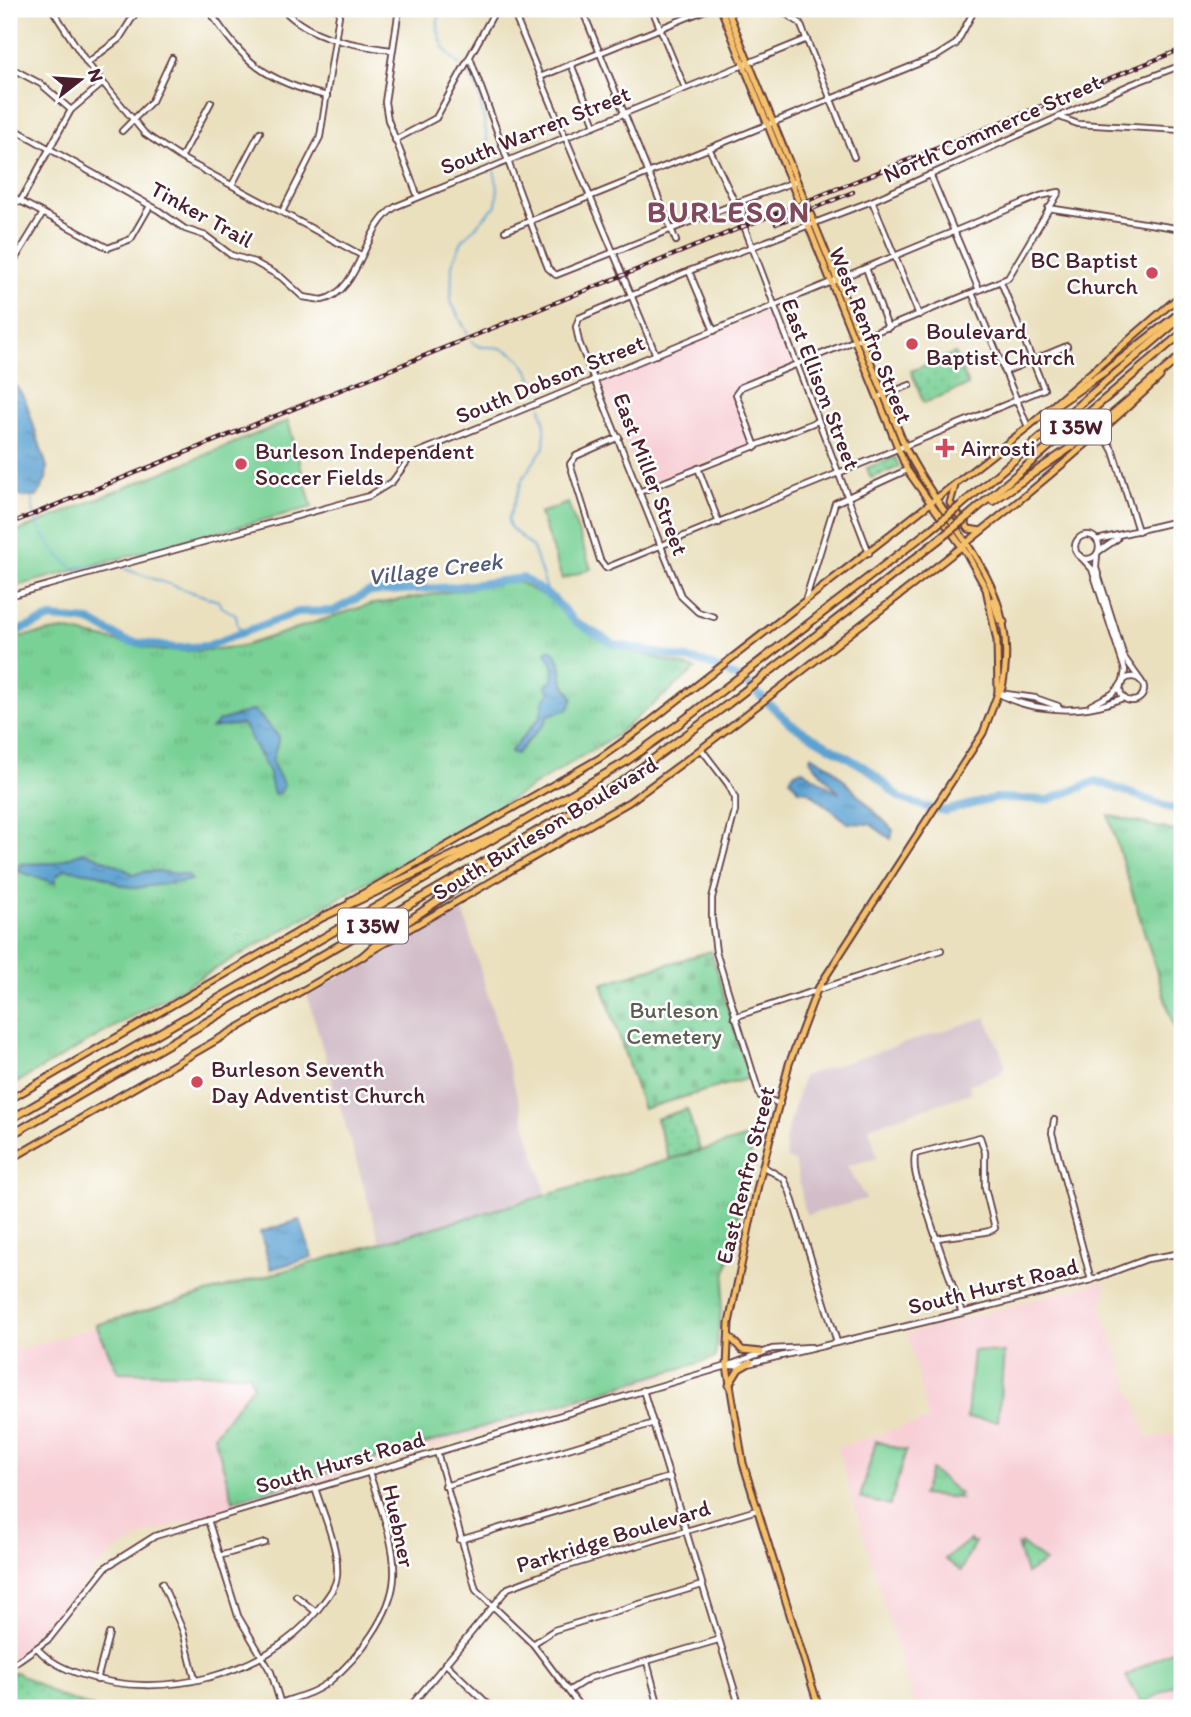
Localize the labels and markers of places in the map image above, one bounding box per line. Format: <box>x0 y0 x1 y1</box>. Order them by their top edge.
place label: BC Baptist Church <box>1030 246 1139 300</box>
marker: BC Baptist Church <box>1144 265 1160 281</box>
place label: Boulevard Baptist Church <box>926 317 1075 371</box>
marker: Boulevard Baptist Church <box>904 336 920 352</box>
place label: Airrosti <box>961 434 1036 462</box>
place label: Burleson Independent Soccer Fields <box>255 437 475 491</box>
marker: Airrosti <box>935 438 955 458</box>
marker: Burleson Independent Soccer Fields <box>233 456 249 472</box>
place label: Burleson Seventh Day Adventist Church <box>211 1055 425 1109</box>
marker: Burleson Seventh Day Adventist Church <box>189 1074 205 1090</box>

